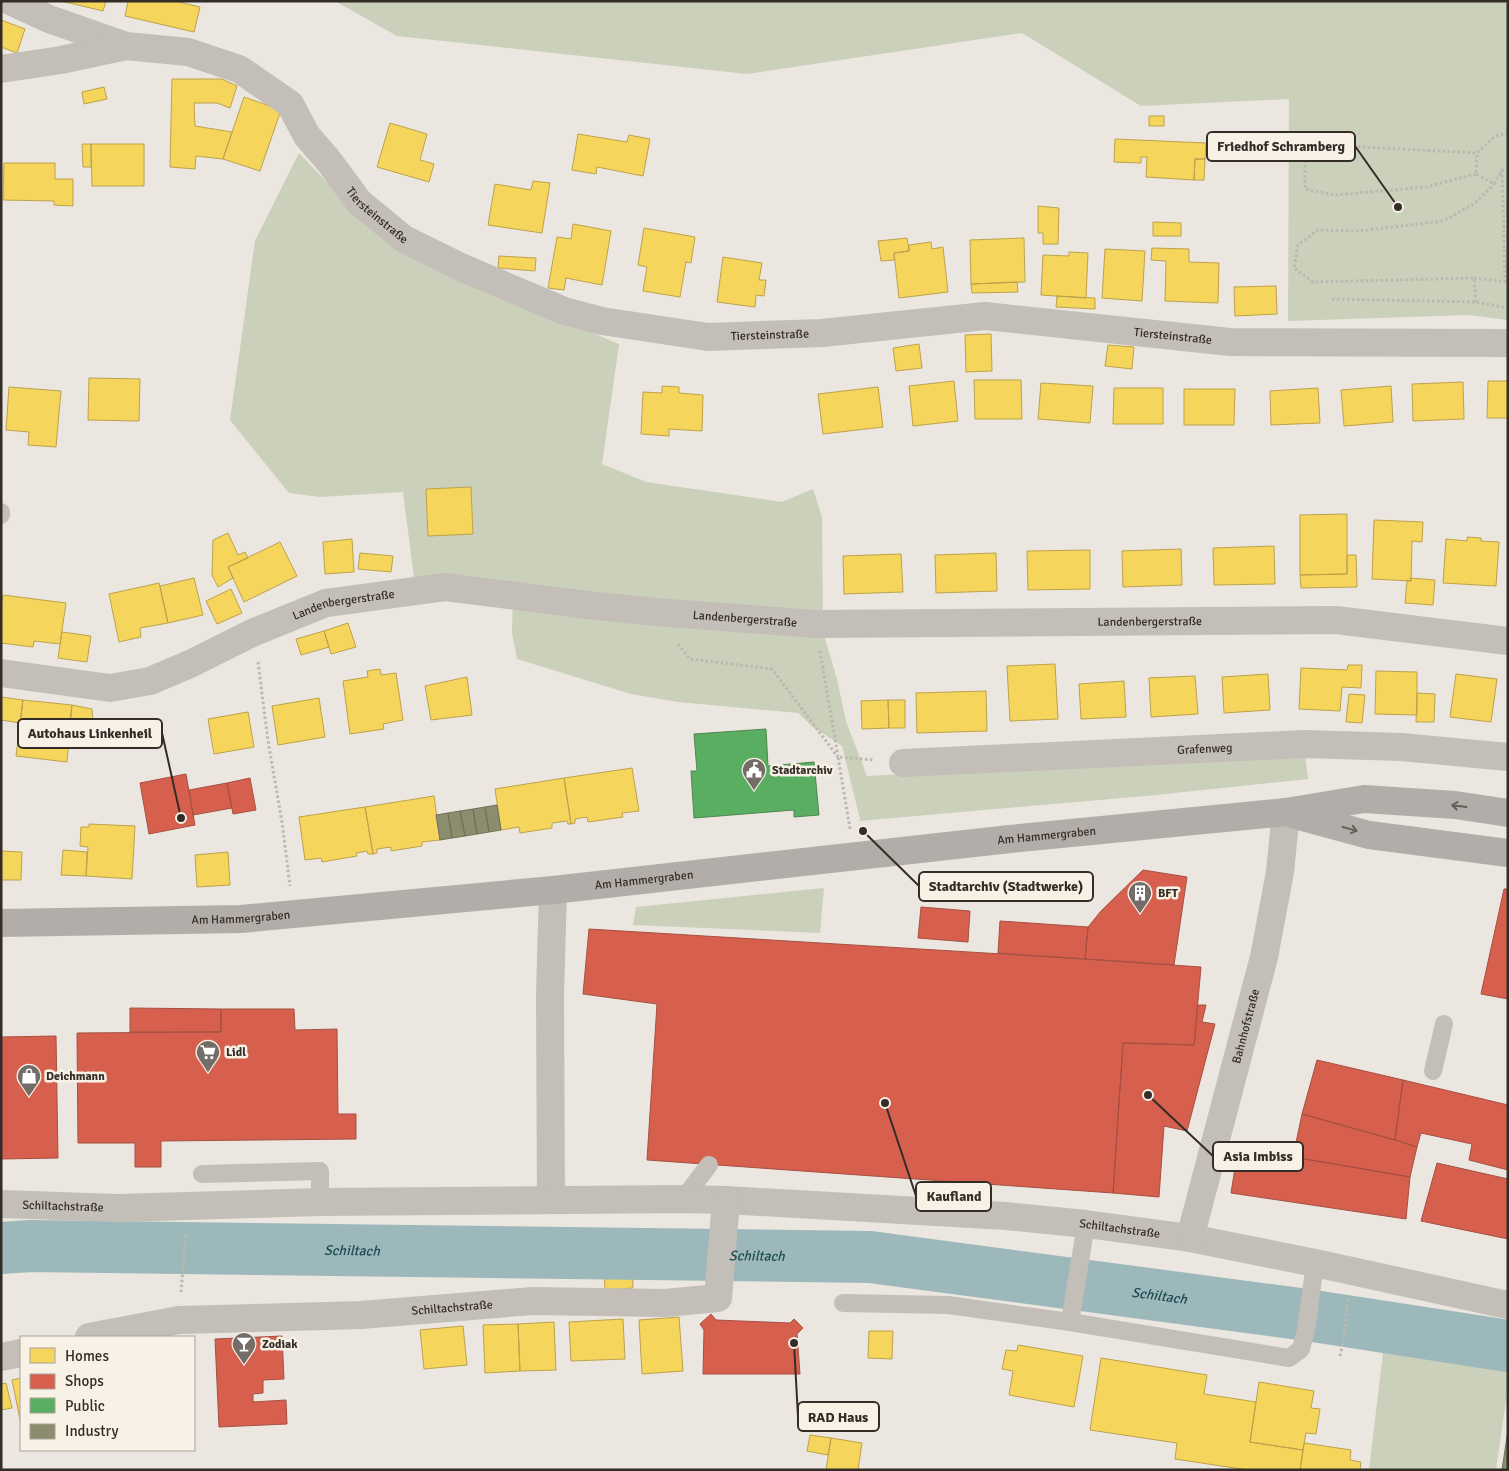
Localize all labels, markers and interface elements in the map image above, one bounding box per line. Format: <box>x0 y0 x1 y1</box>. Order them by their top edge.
callout: Friedhof Schramberg <box>1207 132 1355 161</box>
text: Friedhof Schramberg <box>1217 138 1345 155</box>
street label: Tiersteinstraße <box>343 184 410 247</box>
street label: Tiersteinstraße <box>1133 324 1213 348</box>
street label: Tiersteinstraße <box>731 326 809 344</box>
street label: Landenbergerstraße <box>290 586 395 623</box>
street label: Landenbergerstraße <box>692 607 798 630</box>
street label: Landenbergerstraße <box>1097 614 1202 629</box>
callout: Autohaus Linkenheil <box>18 719 162 748</box>
text: Autohaus Linkenheil <box>28 725 153 742</box>
street label: Grafenweg <box>1177 740 1233 758</box>
public building icon: Stadtarchiv <box>741 757 767 791</box>
place label: Stadtarchiv <box>772 763 833 778</box>
one-way arrow <box>1452 801 1468 811</box>
street label: Am Hammergraben <box>997 823 1097 848</box>
one-way arrow <box>1342 825 1358 835</box>
street label: Am Hammergraben <box>594 867 694 893</box>
callout: Stadtarchiv (Stadtwerke) <box>919 872 1093 901</box>
text: Stadtarchiv (Stadtwerke) <box>929 878 1083 895</box>
building icon: BFT <box>1127 880 1153 914</box>
place label: BFT <box>1158 886 1179 901</box>
street label: Am Hammergraben <box>191 907 291 927</box>
street label: Bahnhofstraße <box>1229 987 1263 1065</box>
supermarket icon: Lidl <box>195 1039 221 1073</box>
place label: Lidl <box>226 1045 246 1060</box>
shop icon: Deichmann <box>16 1063 42 1097</box>
place label: Deichmann <box>46 1069 105 1084</box>
callout: Asia Imbiss <box>1213 1142 1303 1171</box>
text: Asia Imbiss <box>1223 1148 1293 1165</box>
callout: Kaufland <box>916 1182 991 1211</box>
text: Kaufland <box>926 1188 982 1205</box>
street label: Schiltachstraße <box>22 1197 104 1215</box>
street label: Schiltachstraße <box>1079 1216 1161 1241</box>
water label: Schiltach <box>324 1241 380 1259</box>
water label: Schiltach <box>729 1247 785 1264</box>
water label: Schiltach <box>1131 1283 1189 1308</box>
street label: Schiltachstraße <box>411 1297 493 1318</box>
bar icon: Zodiak <box>231 1331 257 1365</box>
legend <box>20 1336 195 1451</box>
place label: Zodiak <box>262 1337 298 1352</box>
text: Homes <box>65 1347 109 1365</box>
text: Shops <box>65 1372 104 1390</box>
text: Public <box>65 1397 105 1415</box>
callout: RAD Haus <box>798 1402 879 1431</box>
text: RAD Haus <box>808 1409 868 1426</box>
text: Industry <box>65 1422 118 1440</box>

